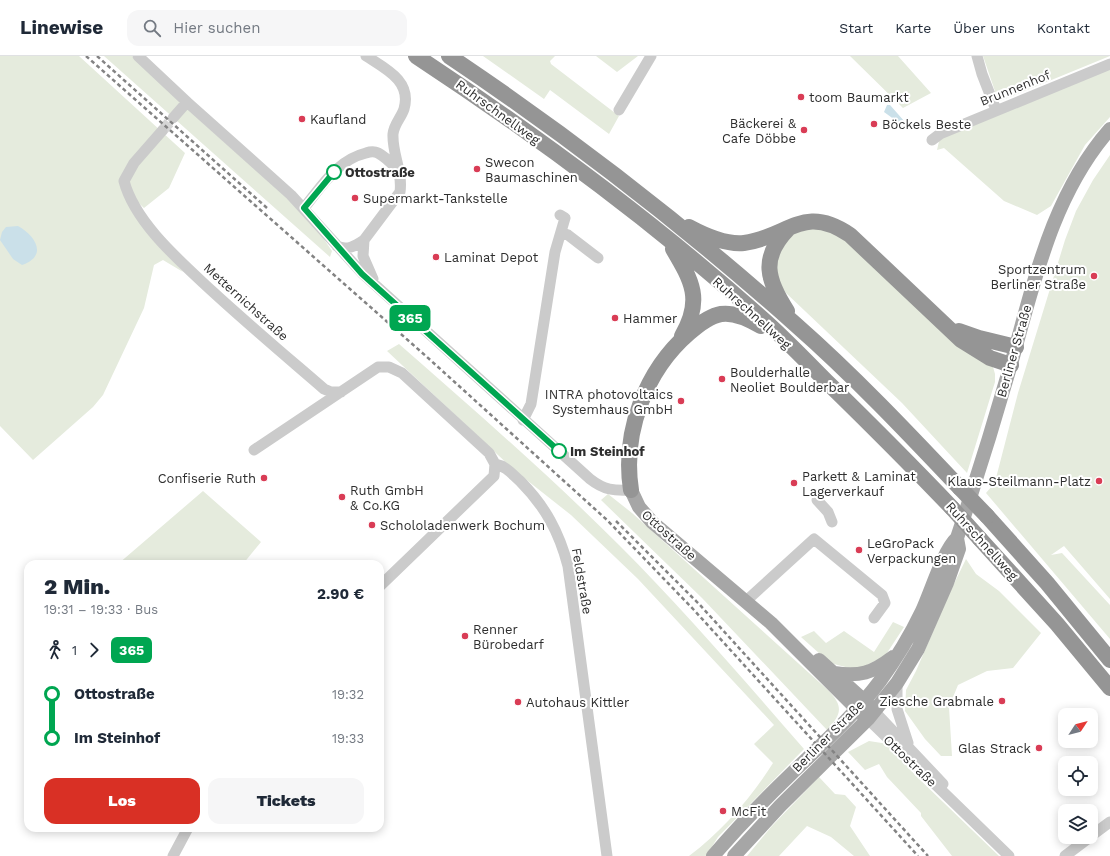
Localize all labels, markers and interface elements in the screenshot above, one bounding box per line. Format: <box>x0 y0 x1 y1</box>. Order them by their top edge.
search box <box>127 10 407 46</box>
text: Linewise <box>20 16 103 39</box>
icon: search <box>141 17 163 39</box>
text: Hier suchen <box>173 19 261 37</box>
text: Start <box>839 20 873 36</box>
text: Karte <box>895 20 931 36</box>
text: Über uns <box>953 20 1015 36</box>
text: Kontakt <box>1037 20 1090 36</box>
street label: Brunnenhof <box>978 67 1052 109</box>
street label: Ruhrschnellweg <box>453 77 543 148</box>
place label: toom Baumarkt <box>809 90 909 105</box>
marker: toom Baumarkt <box>796 92 806 102</box>
place label: Kaufland <box>310 112 366 127</box>
marker: Kaufland <box>297 114 307 124</box>
place label: Bäckerei & Cafe Döbbe <box>722 116 797 146</box>
place label: Böckels Beste <box>882 117 971 132</box>
marker: Böckels Beste <box>869 119 879 129</box>
marker: Bäckerei & Cafe Döbbe <box>799 125 809 135</box>
place label: Swecon Baumaschinen <box>485 155 578 185</box>
marker: Ottostraße <box>326 164 342 180</box>
marker: Swecon Baumaschinen <box>472 164 482 174</box>
place label: Ottostraße <box>345 165 415 180</box>
place label: Supermarkt-Tankstelle <box>363 191 508 206</box>
marker: Supermarkt-Tankstelle <box>350 193 360 203</box>
place label: Laminat Depot <box>444 250 539 265</box>
marker: Laminat Depot <box>431 252 441 262</box>
street label: Metternichstraße <box>201 260 291 344</box>
place label: Sportzentrum Berliner Straße <box>991 262 1086 292</box>
marker: Sportzentrum Berliner Straße <box>1089 271 1099 281</box>
street label: Ruhrschnellweg <box>710 274 794 352</box>
street label: Berliner Straße <box>994 303 1034 399</box>
line badge: 365 <box>387 305 433 331</box>
text: 365 <box>397 310 423 326</box>
place label: Hammer <box>623 311 677 326</box>
marker: Hammer <box>610 313 620 323</box>
place label: Boulderhalle Neoliet Boulderbar <box>730 365 849 395</box>
marker: Boulderhalle Neoliet Boulderbar <box>717 374 727 384</box>
place label: INTRA photovoltaics Systemhaus GmbH <box>545 387 673 417</box>
marker: INTRA photovoltaics Systemhaus GmbH <box>676 396 686 406</box>
marker: Im Steinhof <box>551 443 567 459</box>
place label: Im Steinhof <box>570 444 645 459</box>
place label: Parkett & Laminat Lagerverkauf <box>802 469 916 499</box>
place label: Confiserie Ruth <box>158 471 256 486</box>
marker: Confiserie Ruth <box>259 473 269 483</box>
place label: Klaus-Steilmann-Platz <box>947 474 1091 489</box>
marker: Klaus-Steilmann-Platz <box>1094 476 1104 486</box>
marker: Parkett & Laminat Lagerverkauf <box>789 478 799 488</box>
place label: Ruth GmbH & Co.KG <box>350 483 424 513</box>
marker: Ruth GmbH & Co.KG <box>337 492 347 502</box>
street label: Ruhrschnellweg <box>943 499 1021 583</box>
street label: Ottostraße <box>639 507 699 563</box>
place label: Schololadenwerk Bochum <box>380 518 545 533</box>
marker: Schololadenwerk Bochum <box>367 520 377 530</box>
place label: LeGroPack Verpackungen <box>867 536 956 566</box>
marker: LeGroPack Verpackungen <box>854 545 864 555</box>
street label: Feldstraße <box>569 547 595 615</box>
text: 2 Min. <box>44 574 110 599</box>
text: 2.90 € <box>317 585 364 603</box>
text: 19:31 – 19:33 · Bus <box>44 602 158 617</box>
place label: Renner Bürobedarf <box>473 622 544 652</box>
marker: Renner Bürobedarf <box>460 631 470 641</box>
icon: walk <box>44 639 66 661</box>
icon: forward <box>83 639 105 661</box>
text: 365 <box>119 642 144 658</box>
text: 1 <box>72 643 77 658</box>
text: Ottostraße <box>74 685 155 703</box>
text: 19:32 <box>332 687 364 702</box>
place label: Ziesche Grabmale <box>879 694 994 709</box>
place label: Autohaus Kittler <box>526 695 629 710</box>
marker: Ziesche Grabmale <box>997 696 1007 706</box>
marker: Autohaus Kittler <box>513 697 523 707</box>
street label: Berliner Straße <box>789 697 867 775</box>
north arrow <box>1058 708 1098 748</box>
map controls <box>1058 708 1098 844</box>
text: Im Steinhof <box>74 729 160 747</box>
text: 19:33 <box>332 731 364 746</box>
street label: Ottostraße <box>880 732 940 790</box>
place label: Glas Strack <box>958 741 1032 756</box>
marker: Glas Strack <box>1034 743 1044 753</box>
button: locate <box>1058 756 1098 796</box>
button: Los <box>44 778 200 824</box>
button: Tickets <box>208 778 364 824</box>
place label: McFit <box>731 804 767 819</box>
button: layers <box>1058 804 1098 844</box>
marker: McFit <box>718 806 728 816</box>

